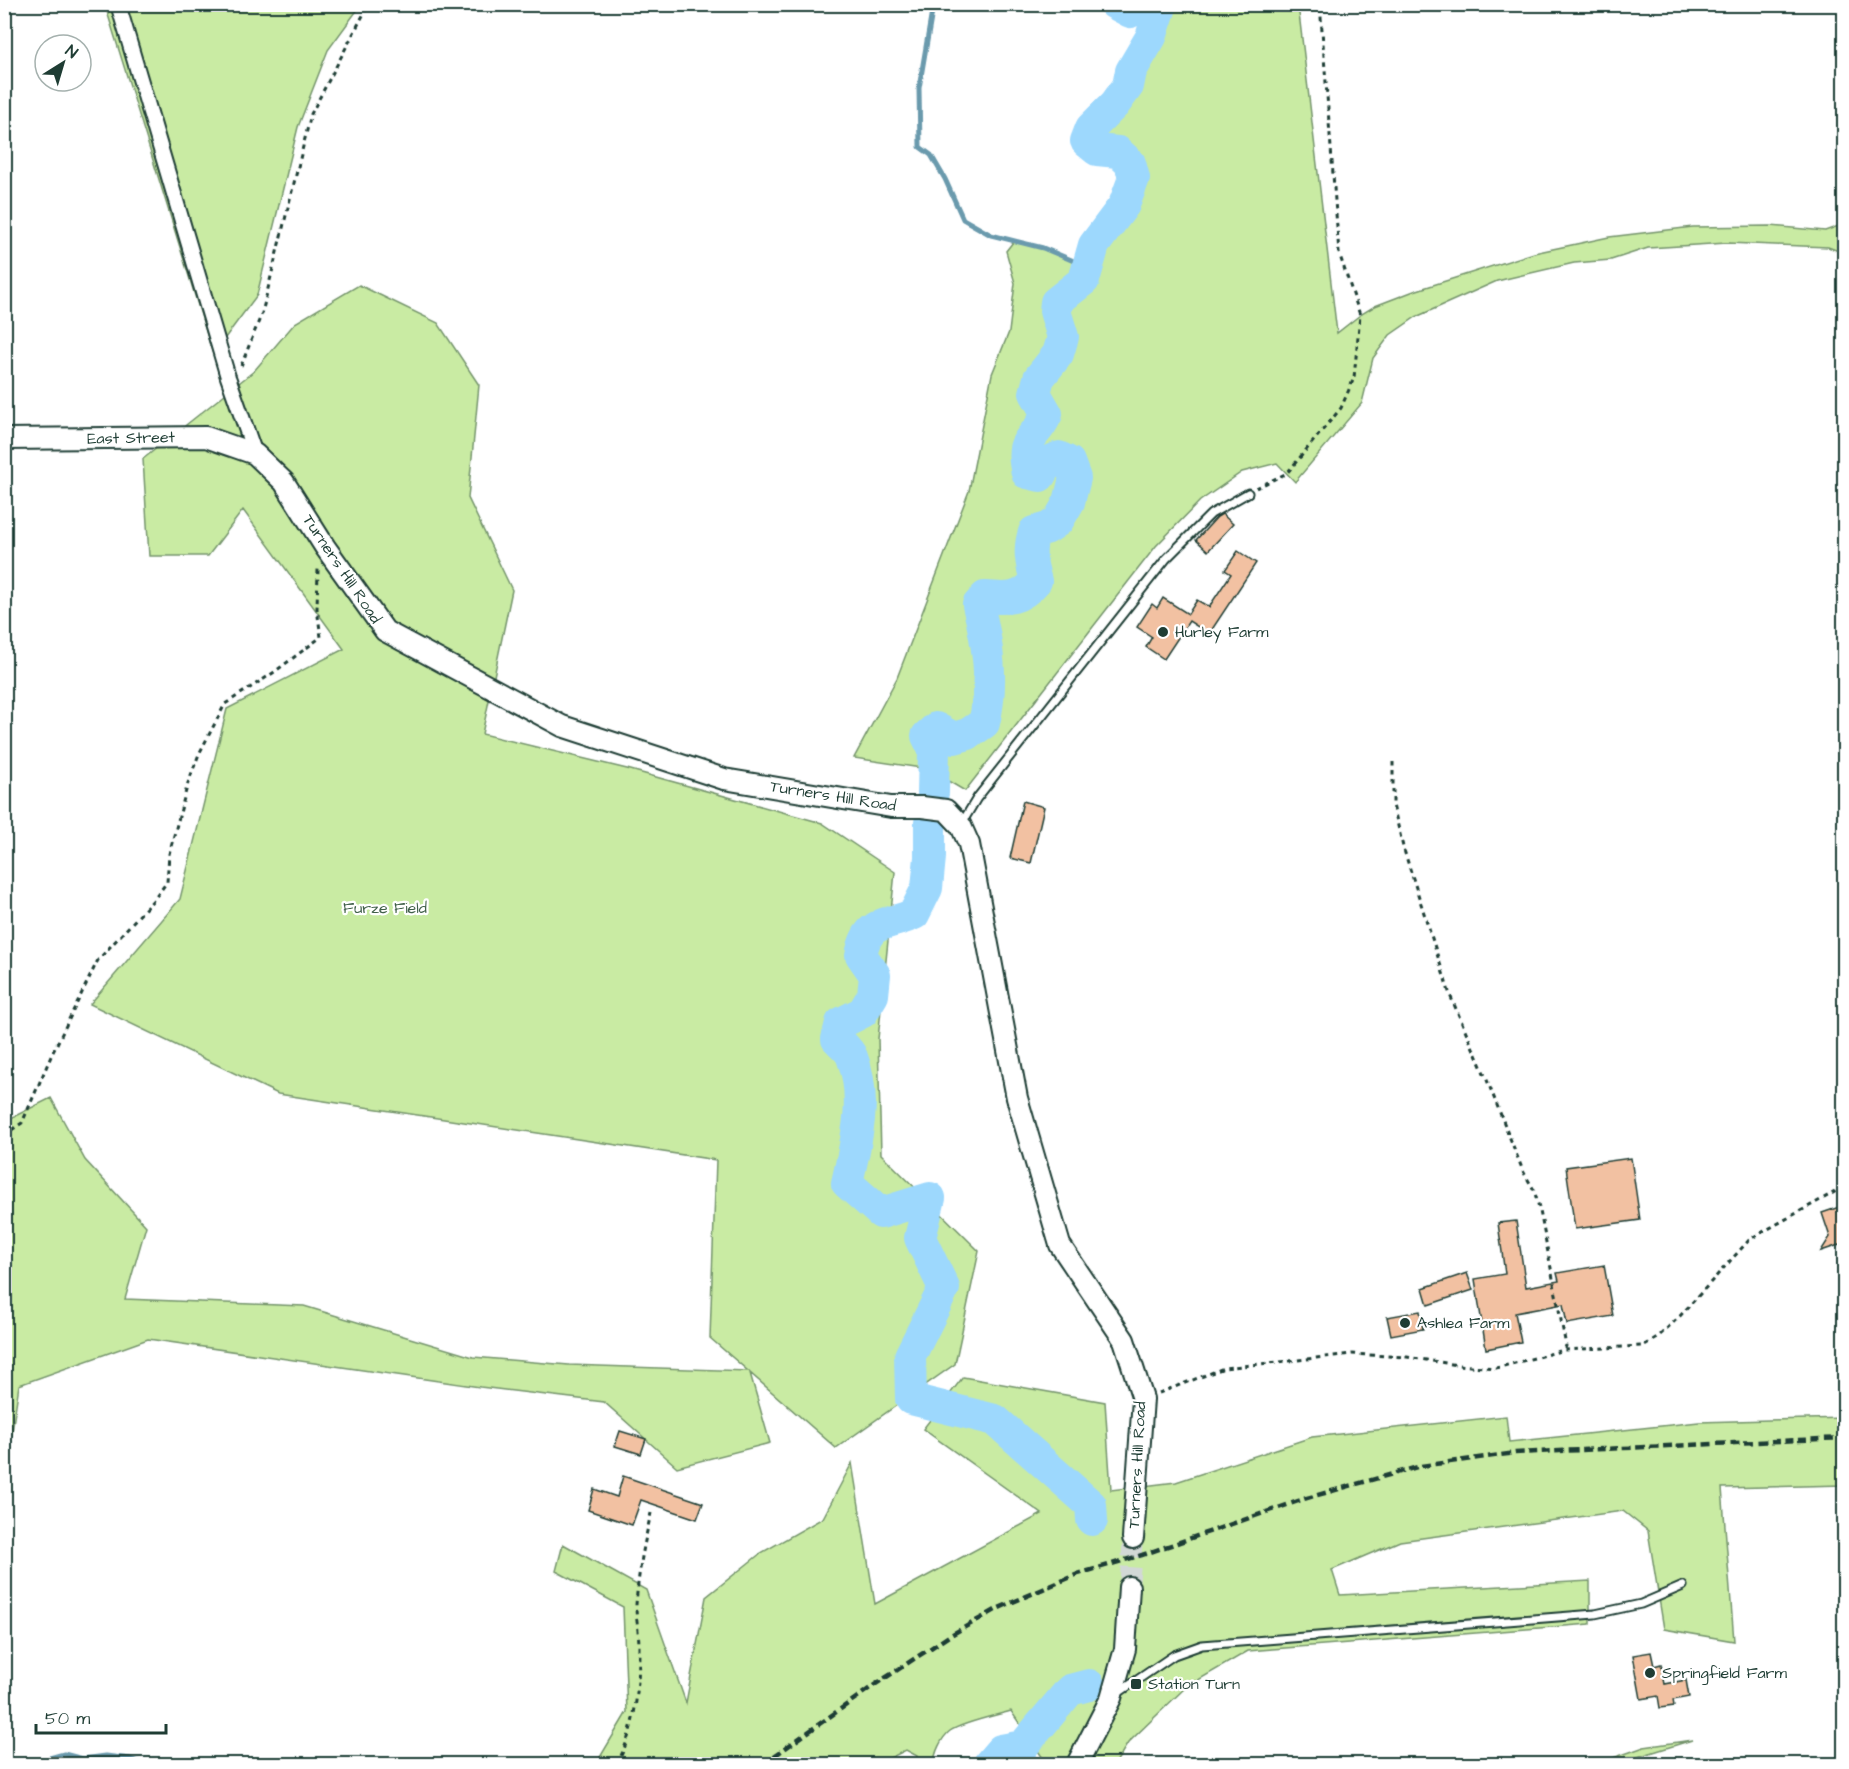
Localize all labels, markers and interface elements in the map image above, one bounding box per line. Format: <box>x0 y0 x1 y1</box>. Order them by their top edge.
north arrow <box>33 33 93 93</box>
text: N <box>61 40 82 64</box>
street label: East Street <box>87 426 176 450</box>
street label: Turners Hill Road <box>297 510 387 628</box>
place label: Hurley Farm <box>1175 621 1269 644</box>
marker: Hurley Farm <box>1156 625 1170 639</box>
street label: Turners Hill Road <box>768 775 898 817</box>
park label: Furze Field <box>343 897 427 919</box>
place label: Ashlea Farm <box>1417 1312 1510 1334</box>
marker: Ashlea Farm <box>1398 1316 1412 1330</box>
street label: Turners Hill Road <box>1123 1401 1151 1529</box>
place label: Springfield Farm <box>1662 1662 1787 1685</box>
marker: Springfield Farm <box>1643 1666 1657 1680</box>
place label: Station Turn <box>1148 1673 1240 1695</box>
marker: Station Turn <box>1129 1677 1143 1691</box>
scale bar <box>36 1697 166 1735</box>
text: 50 m <box>45 1706 90 1731</box>

